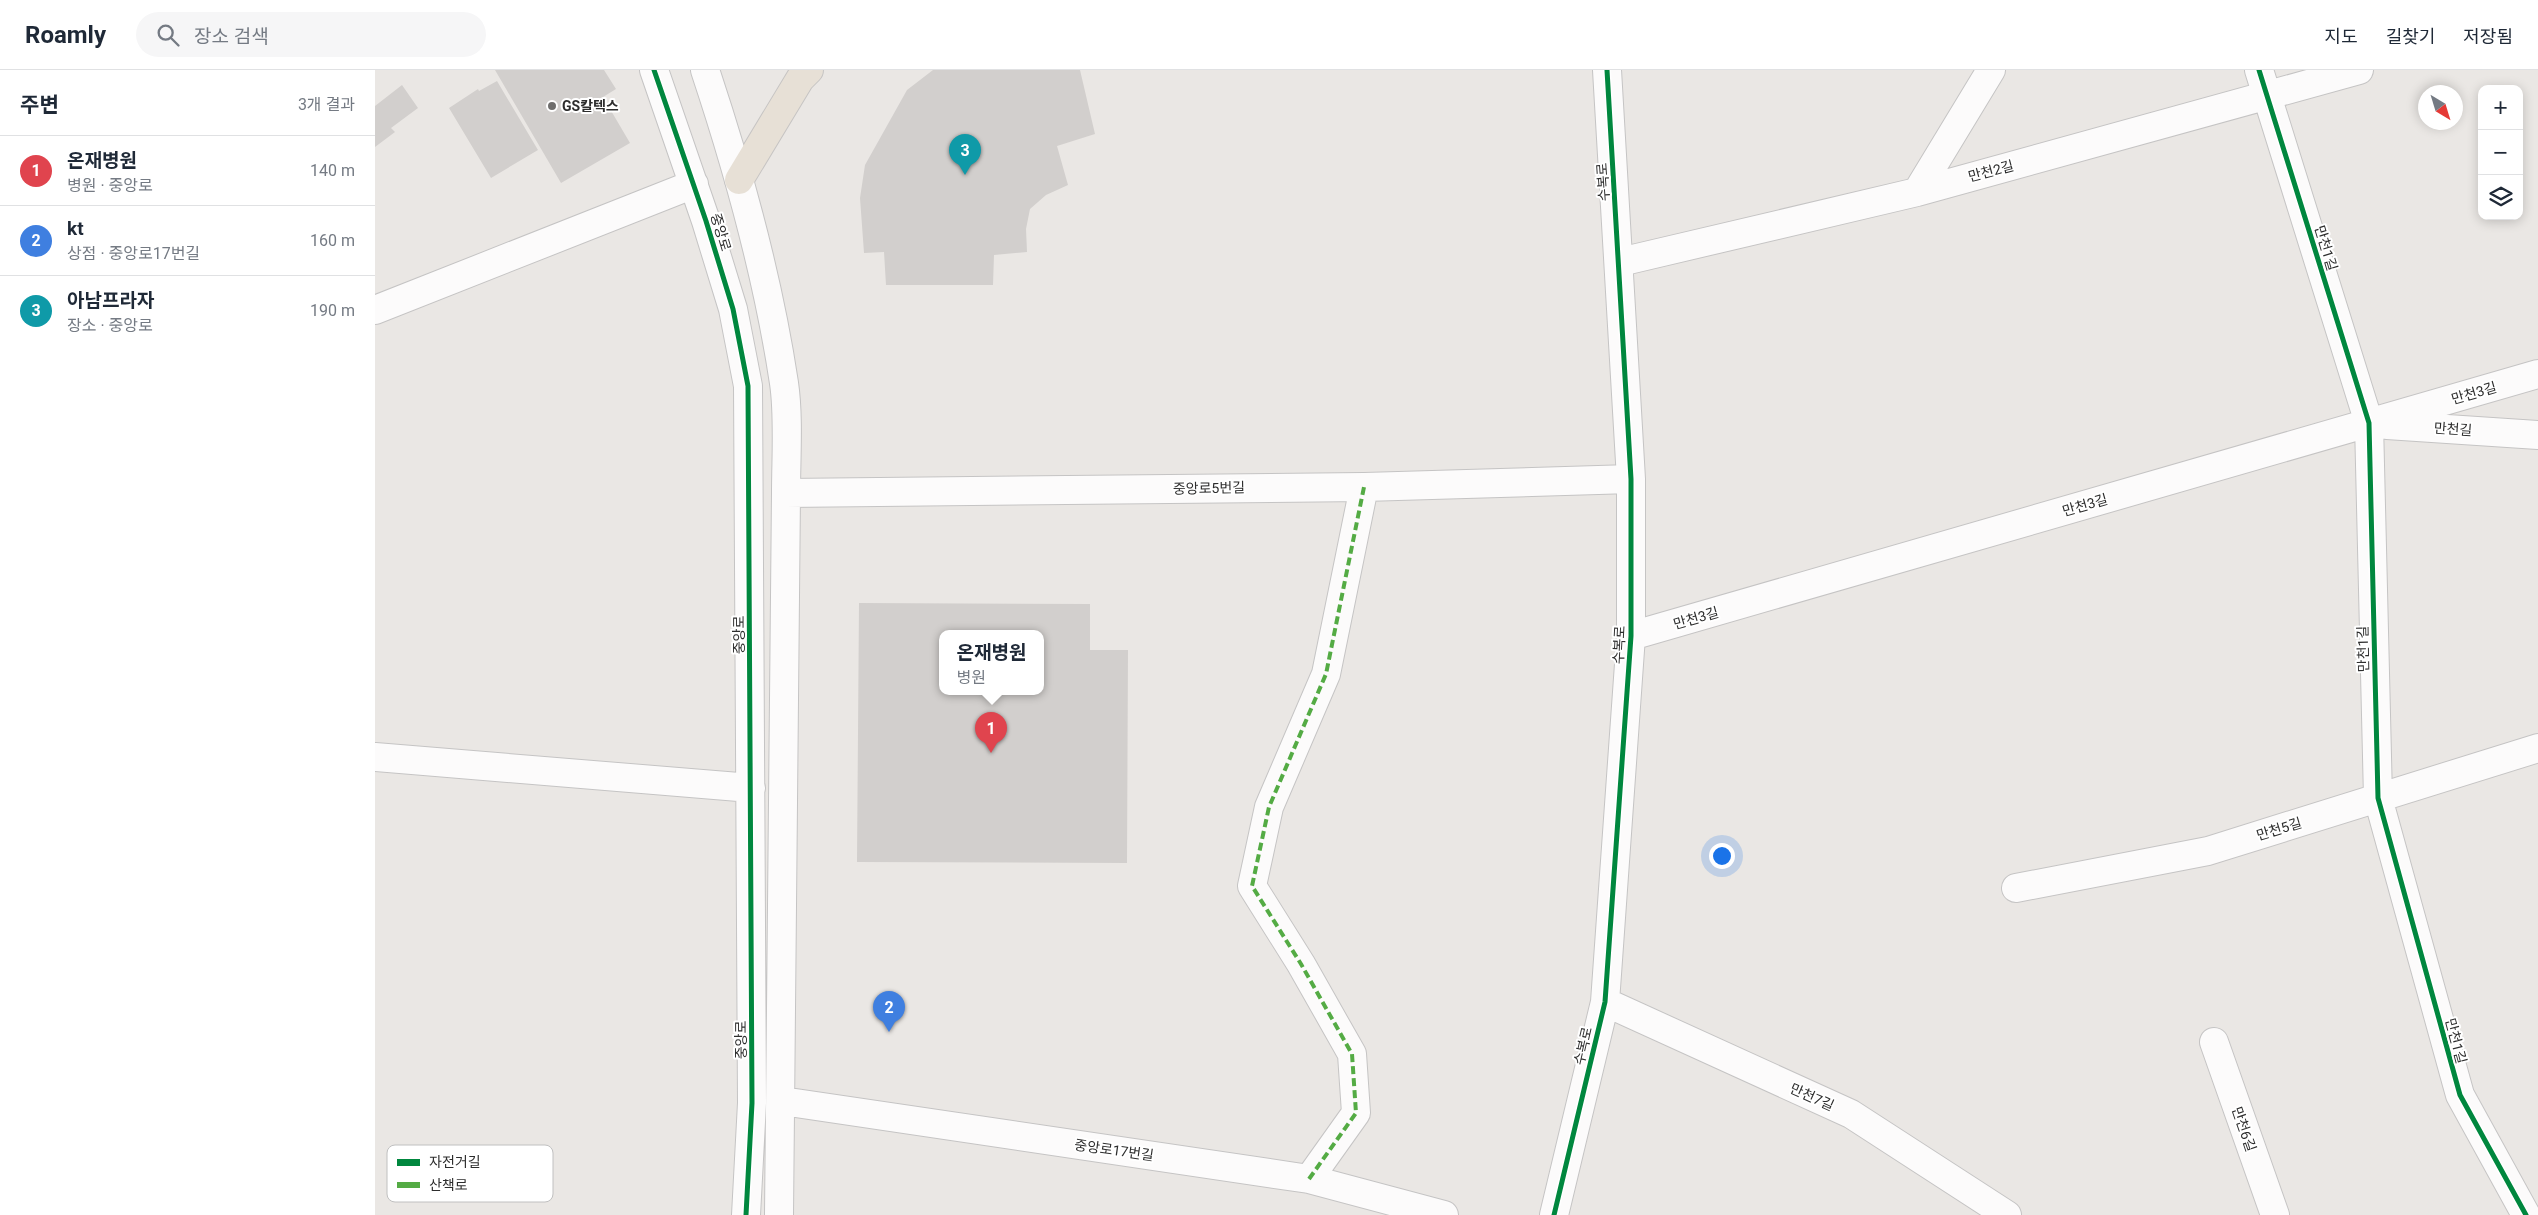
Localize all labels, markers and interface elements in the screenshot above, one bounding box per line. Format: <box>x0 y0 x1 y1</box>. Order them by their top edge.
search box <box>136 12 486 57</box>
text: Roamly <box>25 21 106 49</box>
icon: search <box>154 21 182 49</box>
text: 장소 검색 <box>194 25 269 48</box>
text: 지도 <box>2325 26 2358 47</box>
text: 길찾기 <box>2386 26 2435 47</box>
text: 저장됨 <box>2463 26 2513 47</box>
north arrow <box>2418 85 2463 130</box>
map controls <box>2478 85 2523 220</box>
button: + <box>2478 85 2523 130</box>
text: 주변 <box>20 93 59 117</box>
text: 3개 결과 <box>298 95 355 114</box>
place label: GS칼텍스 <box>562 98 619 114</box>
marker: GS칼텍스 <box>546 100 558 112</box>
button: − <box>2478 130 2523 175</box>
pin: 3 <box>949 134 981 175</box>
text: 온재병원 <box>67 149 137 172</box>
street label: 만천2길 <box>1966 157 2016 185</box>
text: 1 <box>31 161 41 180</box>
text: 140 m <box>310 161 355 180</box>
street label: 수복로 <box>1594 162 1612 202</box>
button: layers <box>2478 175 2523 220</box>
text: 병원 · 중앙로 <box>67 176 153 195</box>
street label: 중앙로 <box>708 211 734 253</box>
text: kt <box>67 217 84 240</box>
street label: 만천1길 <box>2312 223 2340 273</box>
text: 2 <box>31 231 41 250</box>
text: 160 m <box>310 231 355 250</box>
text: 상점 · 중앙로17번길 <box>67 244 200 263</box>
text: 아남프라자 <box>67 289 154 312</box>
text: 3 <box>31 301 41 320</box>
text: 190 m <box>310 301 355 320</box>
text: 장소 · 중앙로 <box>67 316 153 335</box>
street label: 만천3길 <box>2449 379 2499 407</box>
street label: 만천길 <box>2433 420 2473 438</box>
street label: 중앙로5번길 <box>1173 479 1245 497</box>
street label: 만천3길 <box>2060 491 2110 519</box>
street label: 만천3길 <box>1671 604 1721 632</box>
street label: 중앙로 <box>731 616 747 654</box>
street label: 수복로 <box>1610 625 1628 665</box>
street label: 만천1길 <box>2355 626 2371 672</box>
popup <box>939 630 1044 695</box>
text: 온재병원 <box>957 641 1026 664</box>
text: 병원 <box>957 668 986 687</box>
pin: 1 <box>975 712 1007 753</box>
street label: 만천5길 <box>2254 815 2304 843</box>
your location <box>1709 843 1735 869</box>
pin: 2 <box>873 991 905 1032</box>
street label: 만천1길 <box>2442 1016 2470 1066</box>
street label: 중앙로 <box>733 1021 749 1059</box>
street label: 수복로 <box>1571 1025 1595 1067</box>
street label: 만천7길 <box>1787 1080 1837 1114</box>
street label: 만천6길 <box>2229 1104 2259 1154</box>
street label: 중앙로17번길 <box>1073 1137 1155 1163</box>
legend <box>387 1145 553 1202</box>
text: 자전거길 <box>429 1154 481 1170</box>
text: 산책로 <box>429 1177 468 1193</box>

